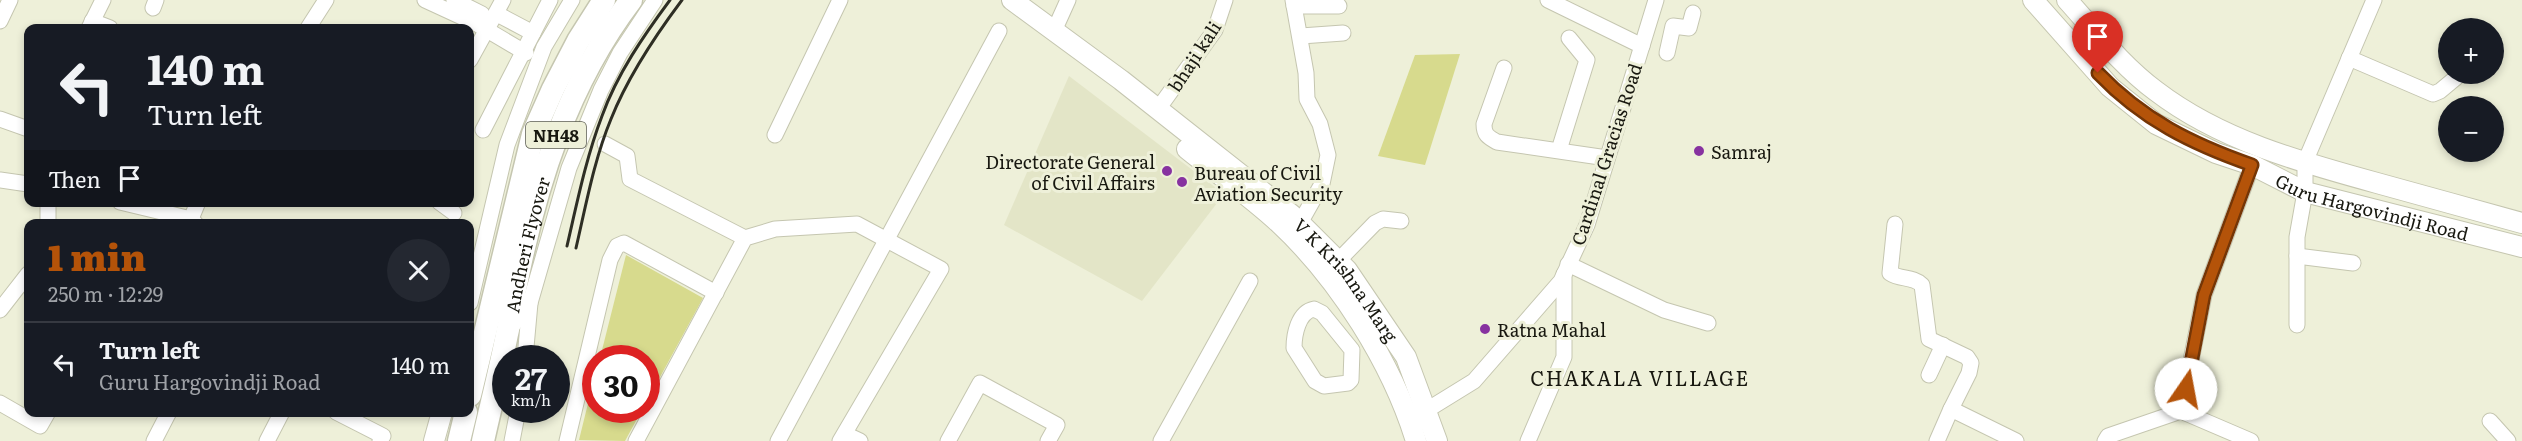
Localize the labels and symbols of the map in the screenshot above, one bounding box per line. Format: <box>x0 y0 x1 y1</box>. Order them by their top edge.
pin <box>2072 11 2123 73</box>
street label: bhaji kali <box>1161 15 1227 97</box>
street label: Cardinal Gracias Road <box>1564 59 1648 249</box>
road number: NH48 <box>526 122 586 148</box>
place label: Samraj <box>1711 138 1772 165</box>
marker: Samraj <box>1692 144 1706 158</box>
place label: Directorate General of Civil Affairs <box>985 148 1155 196</box>
place label: Bureau of Civil Aviation Security <box>1194 159 1343 207</box>
marker: Directorate General of Civil Affairs <box>1160 164 1174 178</box>
street label: Guru Hargovindji Road <box>2271 166 2472 246</box>
street label: Andheri Flyover <box>498 173 556 315</box>
marker: Bureau of Civil Aviation Security <box>1175 175 1189 189</box>
street label: V K Krishna Marg <box>1288 211 1406 348</box>
place label: Ratna Mahal <box>1497 316 1606 343</box>
marker: Ratna Mahal <box>1478 322 1492 336</box>
speed limit sign: 30 <box>582 345 660 423</box>
position arrow <box>2154 357 2218 421</box>
district label: CHAKALA VILLAGE <box>1530 362 1750 392</box>

